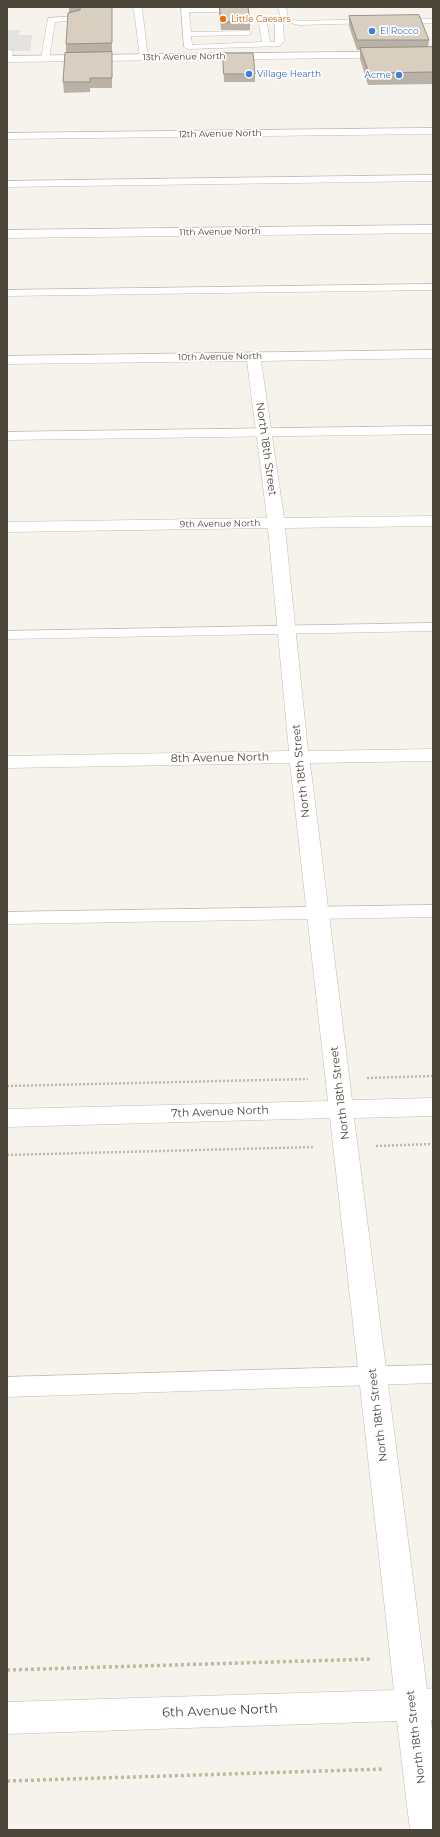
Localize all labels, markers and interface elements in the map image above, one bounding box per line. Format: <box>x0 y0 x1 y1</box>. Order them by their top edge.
marker: Little Caesars <box>218 14 228 24</box>
place label: Little Caesars <box>231 14 291 24</box>
marker: El Rocco <box>367 26 377 36</box>
place label: El Rocco <box>380 26 419 36</box>
street label: 13th Avenue North <box>142 51 226 63</box>
marker: Village Hearth <box>244 69 254 79</box>
place label: Village Hearth <box>257 69 321 79</box>
place label: Acme <box>365 70 391 80</box>
marker: Acme <box>394 70 404 80</box>
street label: 12th Avenue North <box>178 128 262 140</box>
street label: 11th Avenue North <box>179 226 261 238</box>
street label: 10th Avenue North <box>178 351 262 363</box>
street label: North 18th Street <box>253 401 279 497</box>
street label: 9th Avenue North <box>180 518 260 530</box>
street label: North 18th Street <box>290 723 312 819</box>
street label: 8th Avenue North <box>171 751 269 765</box>
street label: North 18th Street <box>328 1045 352 1141</box>
street label: 7th Avenue North <box>171 1104 269 1120</box>
street label: North 18th Street <box>366 1367 390 1463</box>
street label: North 18th Street <box>404 1689 428 1785</box>
street label: 6th Avenue North <box>162 1701 278 1721</box>

